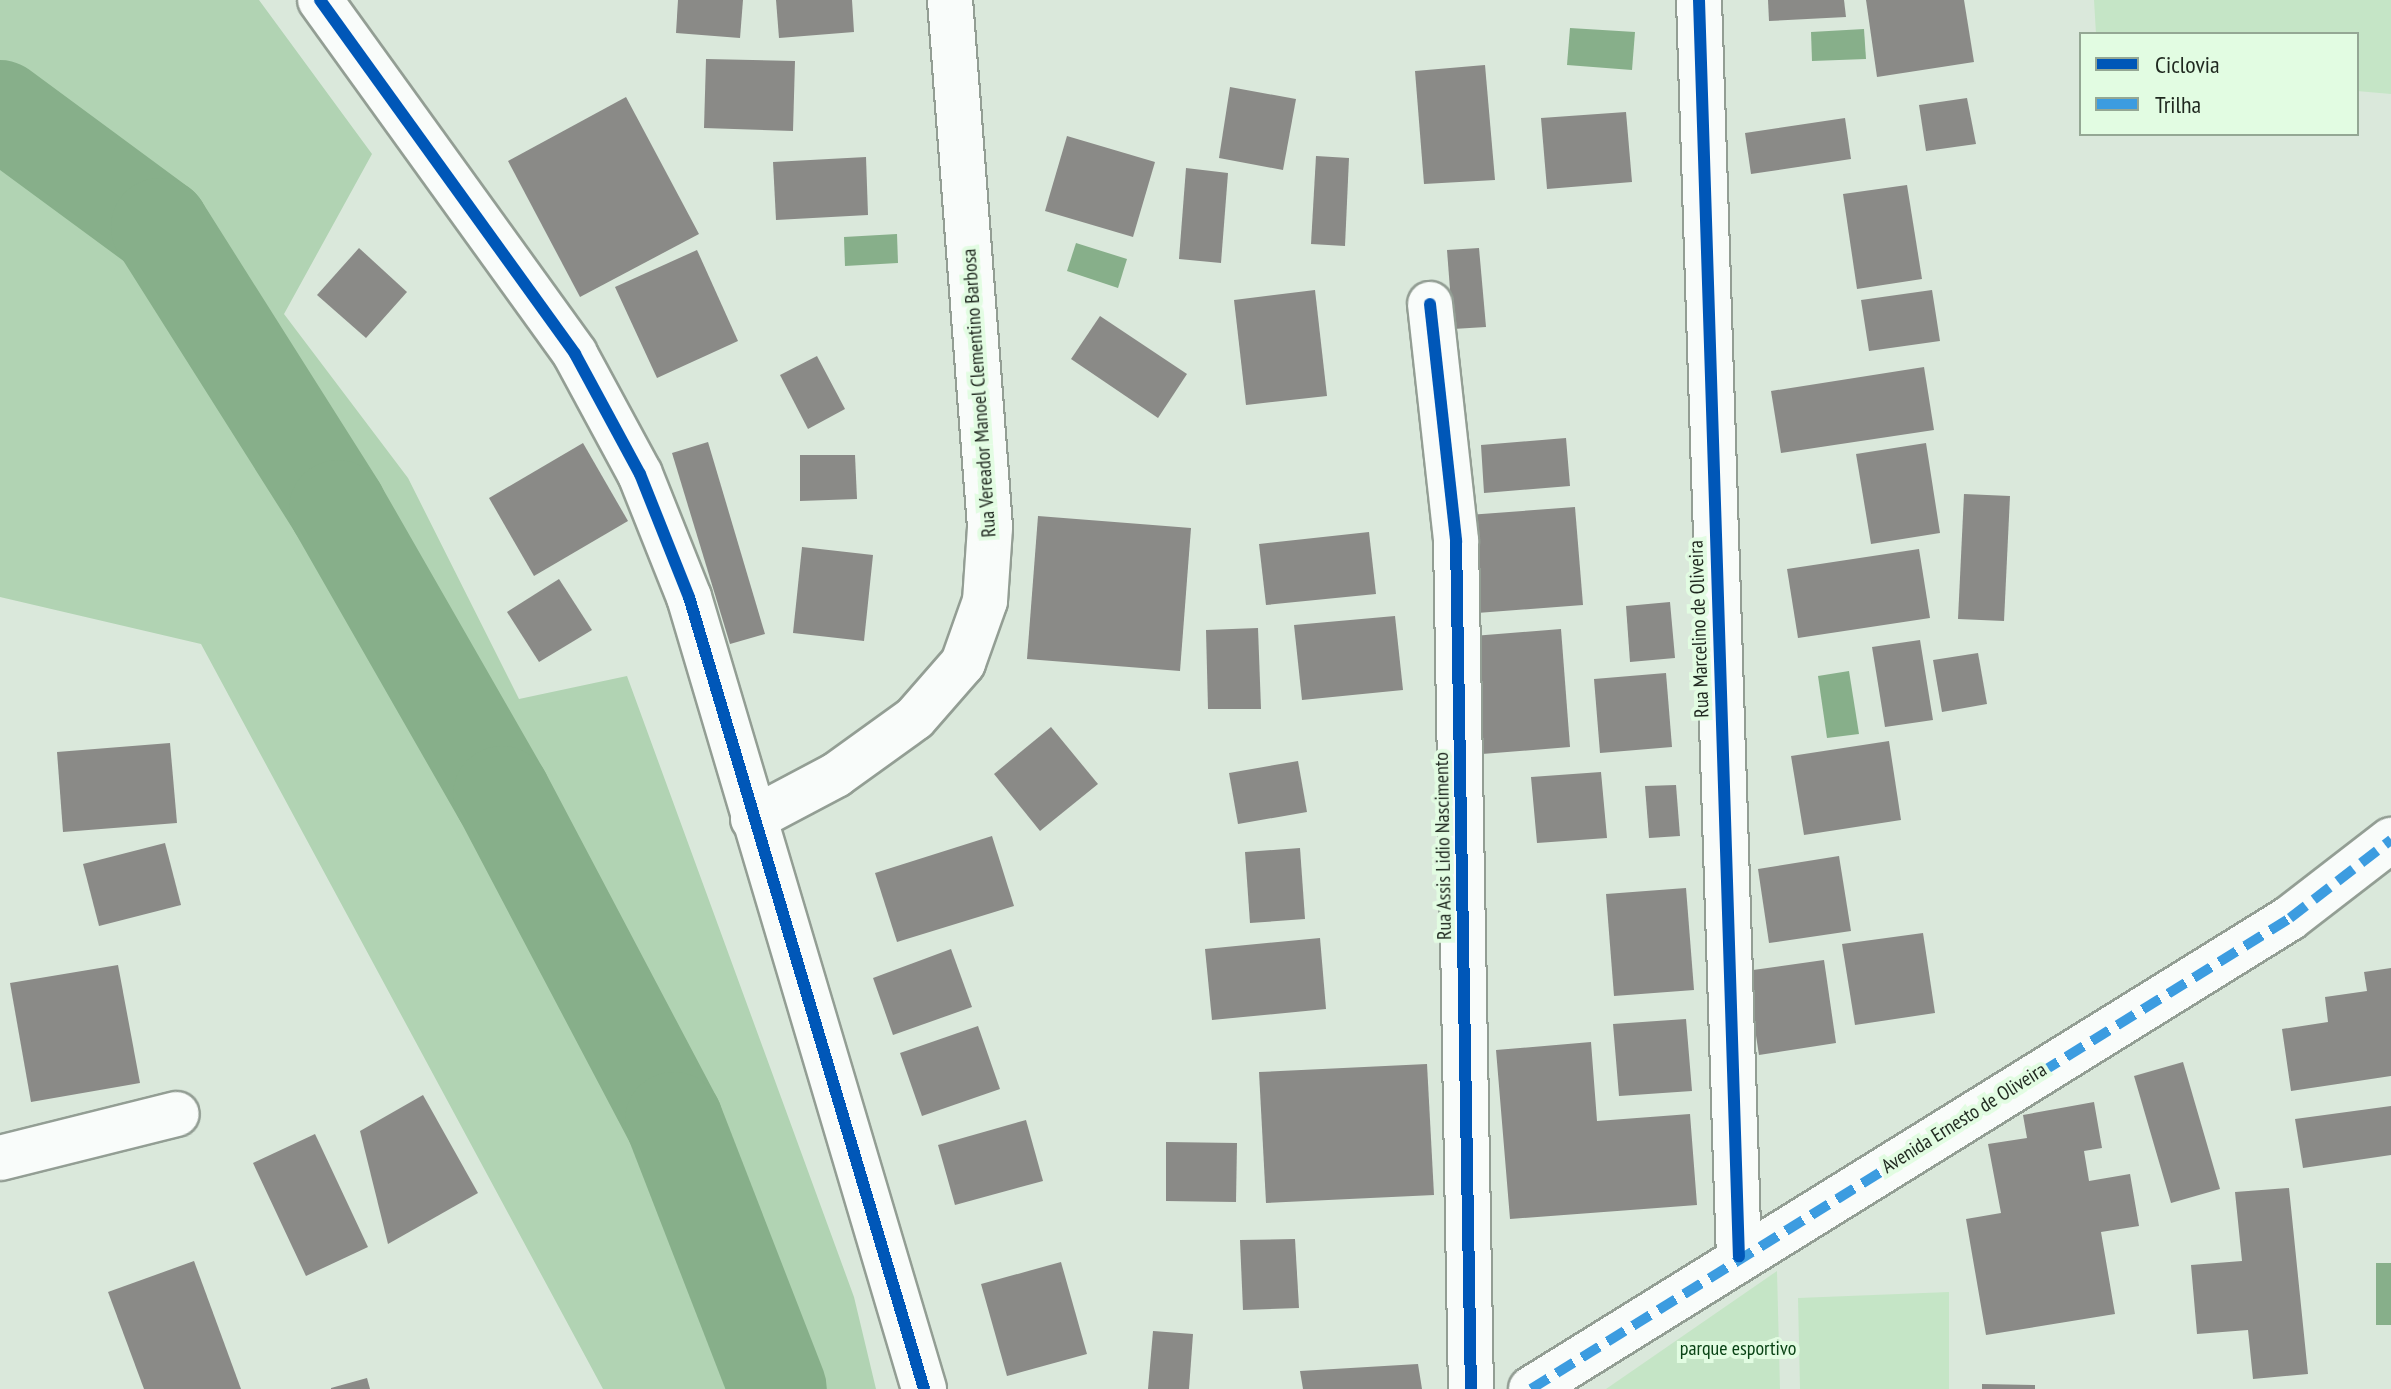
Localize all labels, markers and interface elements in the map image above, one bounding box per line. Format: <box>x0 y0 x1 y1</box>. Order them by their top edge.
legend <box>2079 32 2359 136</box>
text: Ciclovia <box>2155 49 2220 80</box>
text: Trilha <box>2155 89 2201 120</box>
street label: Rua Vereador Manoel Clementino Barbosa <box>957 248 1001 538</box>
street label: Rua Marcelino de Oliveira <box>1684 540 1714 718</box>
street label: Rua Assis Lidio Nascimento <box>1429 752 1457 940</box>
street label: Avenida Ernesto de Oliveira <box>1877 1057 2051 1179</box>
park label: parque esportivo <box>1680 1336 1796 1360</box>

